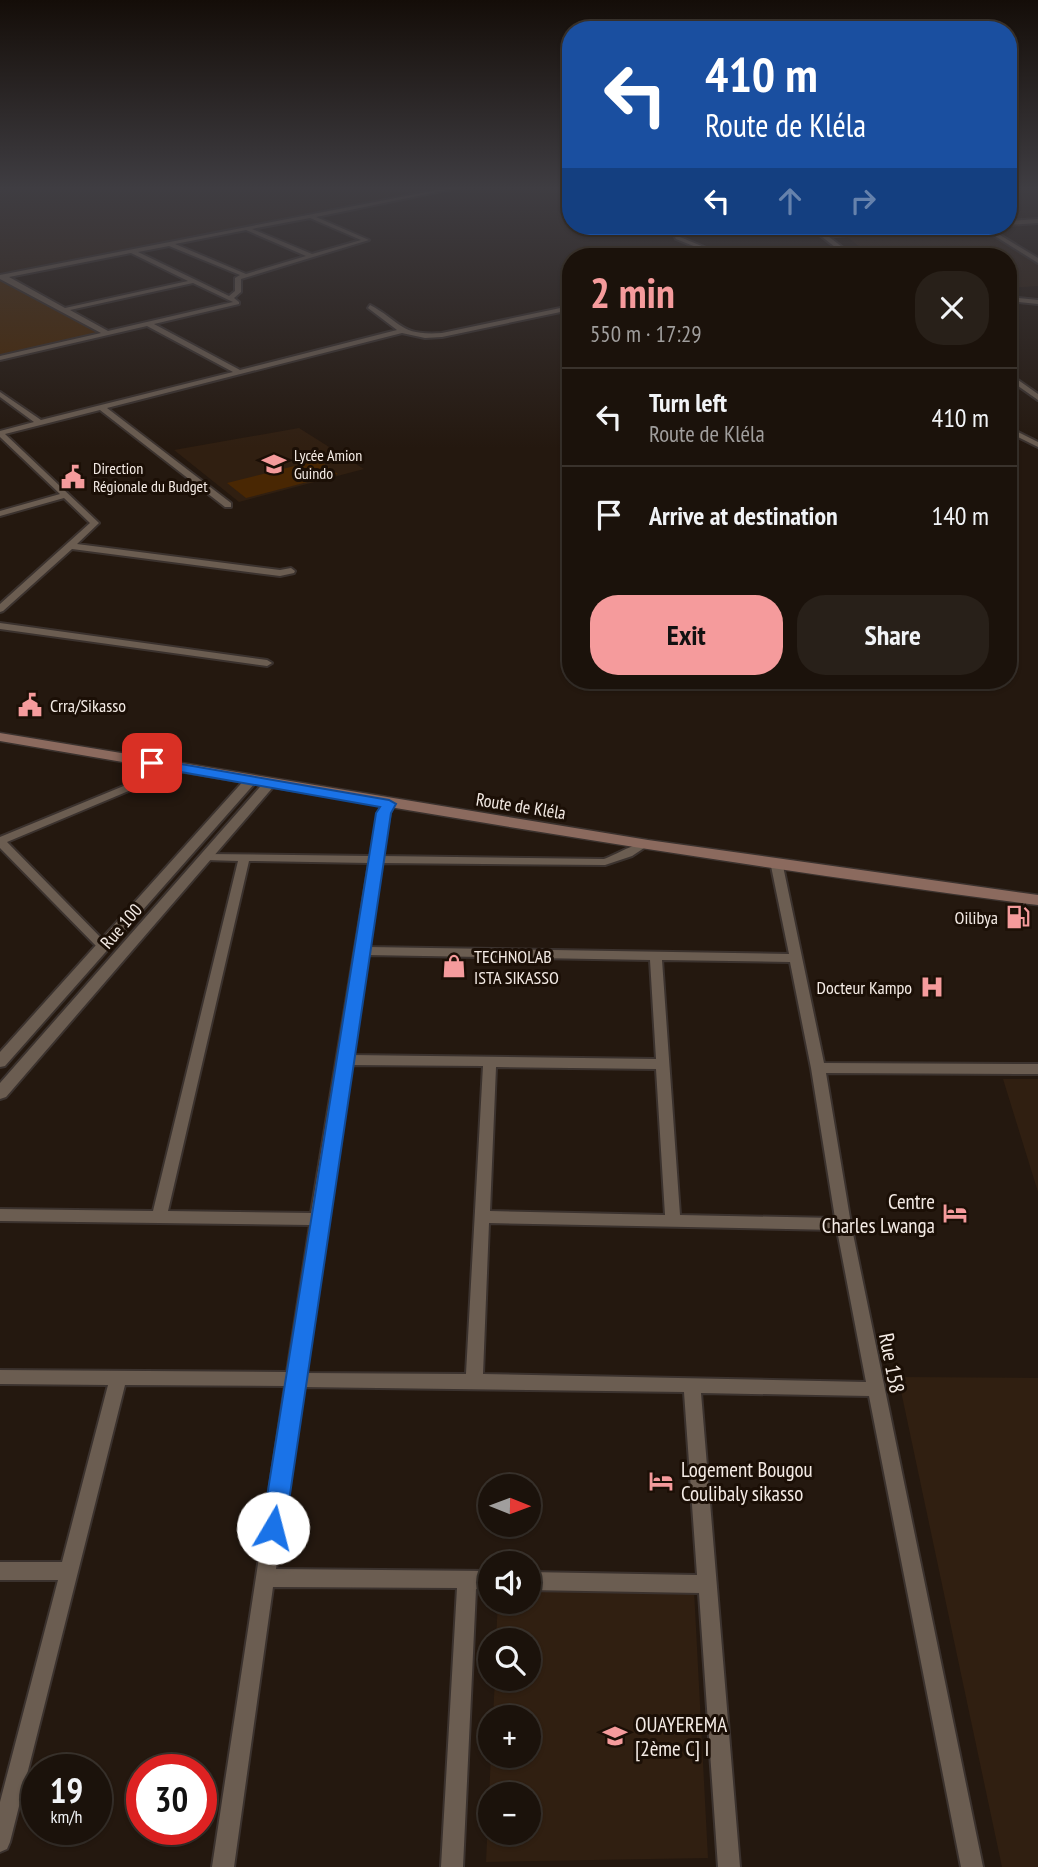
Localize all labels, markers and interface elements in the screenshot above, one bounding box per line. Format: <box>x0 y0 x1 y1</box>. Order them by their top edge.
text: 410 m <box>705 42 818 106</box>
icon: left <box>590 49 681 140</box>
text: Route de Kléla <box>705 104 866 146</box>
icon: left <box>698 182 736 220</box>
icon: ahead <box>771 182 809 220</box>
icon: right <box>844 182 882 220</box>
text: 2 min <box>590 265 675 320</box>
button: close <box>915 271 989 345</box>
text: 550 m · 17:29 <box>590 319 702 348</box>
text: Turn left <box>649 386 727 419</box>
icon: left <box>590 398 628 436</box>
text: 410 m <box>931 401 989 434</box>
text: Route de Kléla <box>649 419 765 448</box>
place label: Lycée Amion Guindo <box>294 445 362 483</box>
school or university icon: Lycée Amion Guindo <box>260 450 288 478</box>
place label: Direction Régionale du Budget <box>93 458 208 496</box>
public building icon: Direction Régionale du Budget <box>59 463 87 491</box>
icon: arrive <box>590 496 628 534</box>
text: Arrive at destination <box>649 499 838 532</box>
text: 140 m <box>931 499 989 532</box>
button: Exit <box>590 595 783 675</box>
button: Share <box>797 595 989 675</box>
public building icon: Crra/Sikasso <box>16 691 44 719</box>
place label: Crra/Sikasso <box>50 694 126 717</box>
pin <box>122 733 182 793</box>
icon: arrive <box>133 744 171 782</box>
street label: Route de Kléla <box>474 788 568 824</box>
street label: Rue 100 <box>95 899 147 953</box>
fuel station icon: Oilibya <box>1004 903 1032 931</box>
place label: Oilibya <box>955 906 998 929</box>
place label: TECHNOLAB ISTA SIKASSO <box>474 945 559 989</box>
shop icon: TECHNOLAB ISTA SIKASSO <box>440 952 468 980</box>
hospital icon: Docteur Kampo <box>918 973 946 1001</box>
place label: Docteur Kampo <box>817 976 912 999</box>
place label: Centre Charles Lwanga <box>822 1188 935 1239</box>
hotel icon: Centre Charles Lwanga <box>941 1199 969 1227</box>
street label: Rue 158 <box>873 1331 911 1395</box>
place label: Logement Bougou Coulibaly sikasso <box>681 1456 813 1507</box>
hotel icon: Logement Bougou Coulibaly sikasso <box>647 1467 675 1495</box>
north arrow <box>478 1474 541 1536</box>
map controls <box>478 1474 541 1845</box>
position arrow <box>236 1491 310 1565</box>
button: sound <box>478 1551 541 1614</box>
button: search <box>478 1628 541 1691</box>
button: + <box>478 1705 541 1768</box>
place label: OUAYEREMA [2ème C] I <box>635 1711 727 1762</box>
school or university icon: OUAYEREMA [2ème C] I <box>601 1722 629 1750</box>
speed limit sign: 30 <box>126 1754 217 1845</box>
text: 19 <box>50 1767 83 1813</box>
button: − <box>478 1782 541 1845</box>
text: km/h <box>51 1805 82 1828</box>

